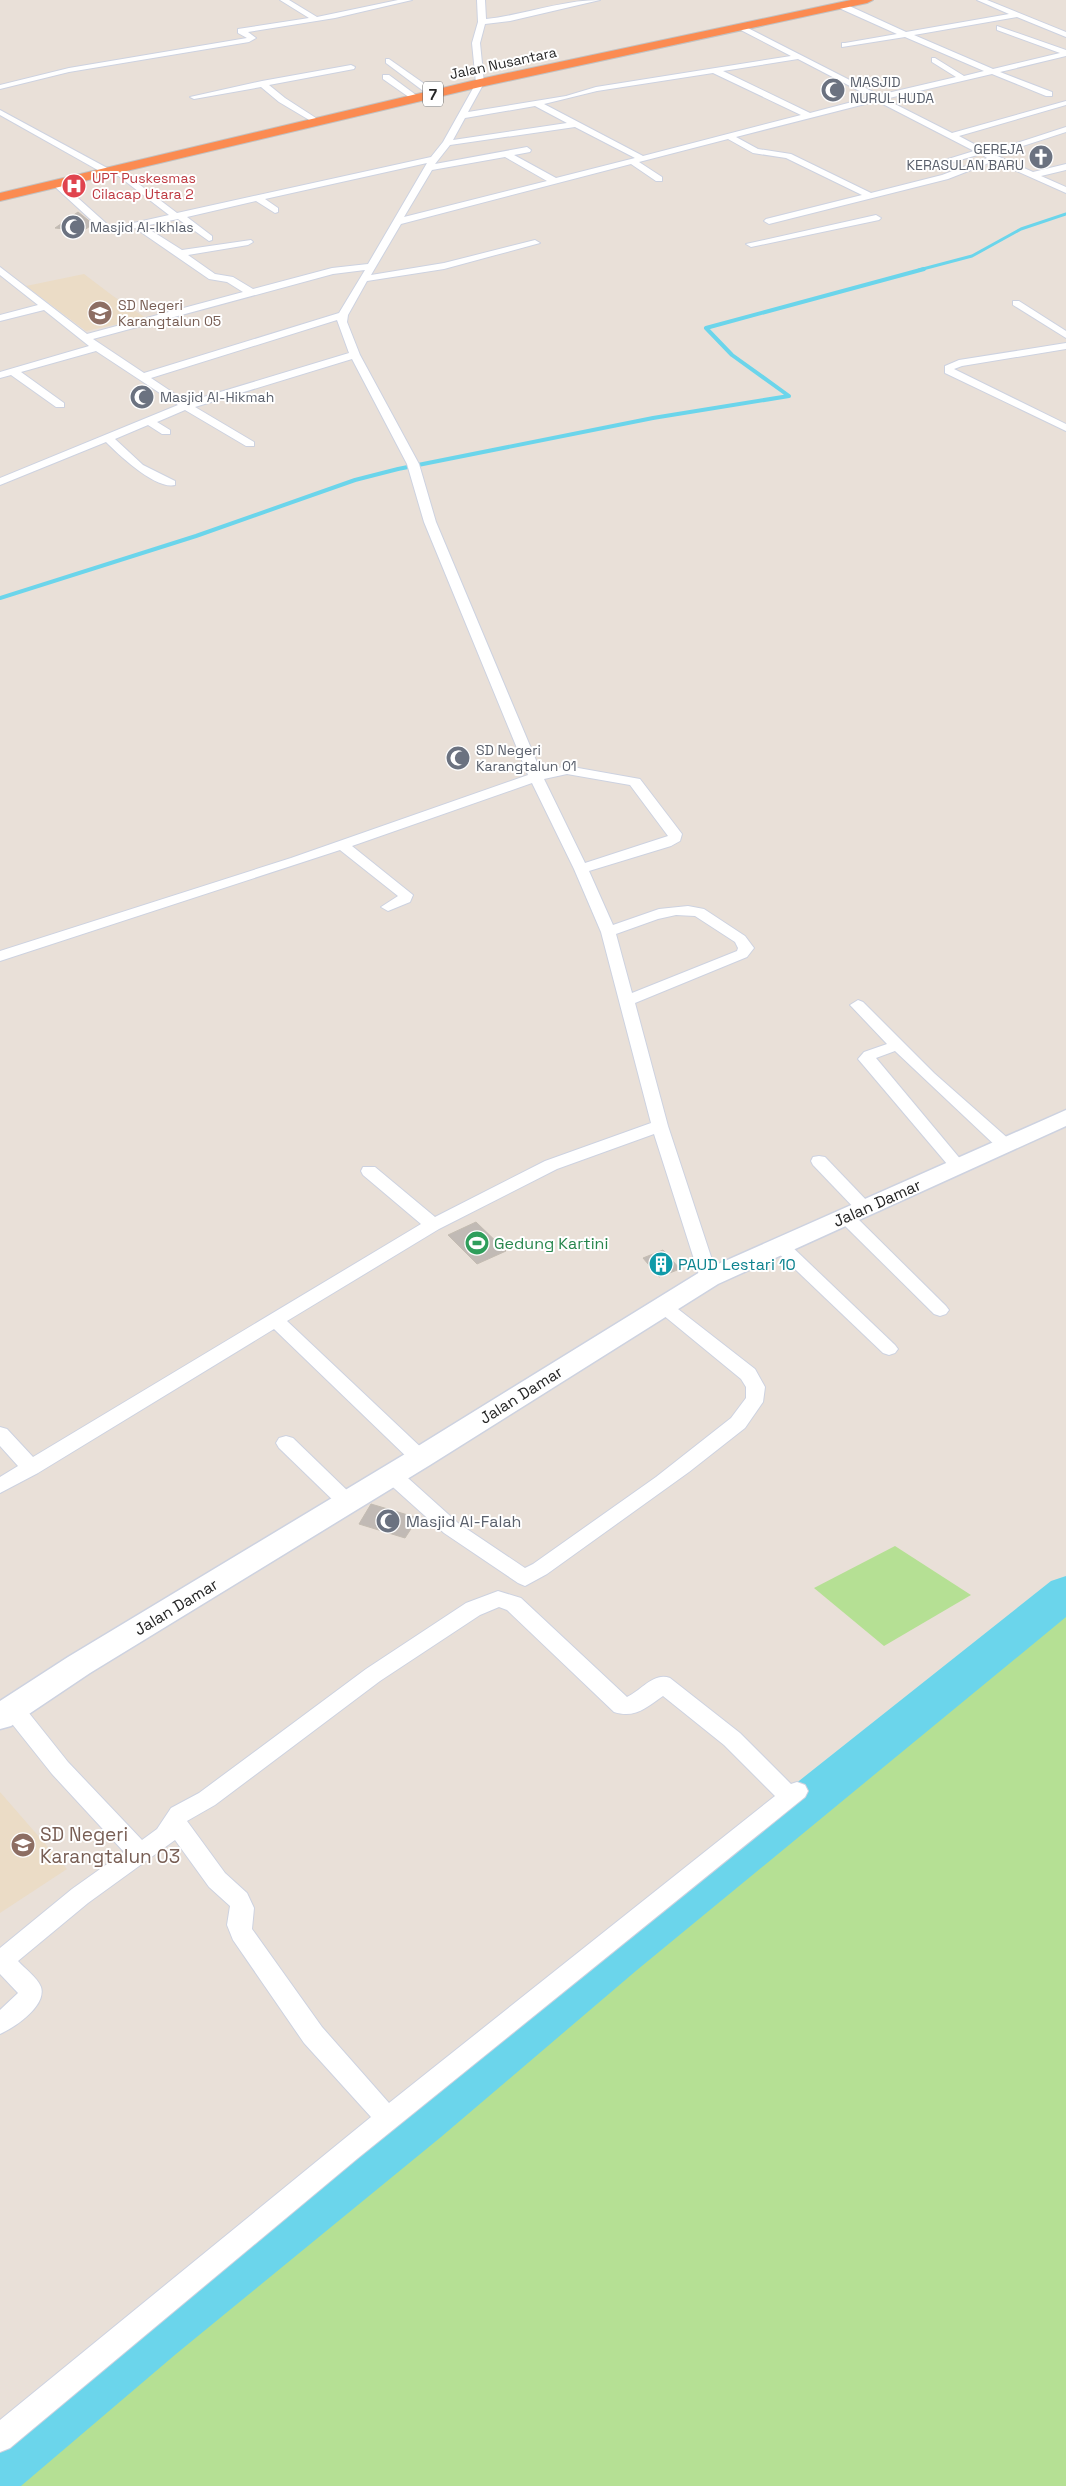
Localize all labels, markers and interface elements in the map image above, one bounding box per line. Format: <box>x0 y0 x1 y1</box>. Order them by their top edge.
street label: Jalan Nusantara <box>448 43 558 83</box>
place label: MASJID NURUL HUDA <box>850 73 934 107</box>
mosque icon: MASJID NURUL HUDA <box>820 77 846 103</box>
road number: 7 <box>423 82 443 106</box>
place label: GEREJA KERASULAN BARU <box>907 140 1024 174</box>
church icon: GEREJA KERASULAN BARU <box>1028 144 1054 170</box>
place label: UPT Puskesmas Cilacap Utara 2 <box>92 169 196 203</box>
hospital icon: UPT Puskesmas Cilacap Utara 2 <box>61 173 87 199</box>
mosque icon: Masjid Al-Ikhlas <box>60 214 86 240</box>
place label: Masjid Al-Ikhlas <box>90 218 194 236</box>
place label: SD Negeri Karangtalun 05 <box>118 296 221 330</box>
school or university icon: SD Negeri Karangtalun 05 <box>87 300 113 326</box>
mosque icon: Masjid Al-Hikmah <box>129 384 155 410</box>
place label: Masjid Al-Hikmah <box>160 388 274 406</box>
place label: SD Negeri Karangtalun 01 <box>476 741 577 775</box>
mosque icon: SD Negeri Karangtalun 01 <box>445 745 471 771</box>
street label: Jalan Damar <box>830 1174 924 1232</box>
sports icon: Gedung Kartini <box>464 1230 490 1256</box>
place label: Gedung Kartini <box>494 1233 608 1254</box>
building icon: PAUD Lestari 10 <box>648 1251 674 1277</box>
place label: PAUD Lestari 10 <box>678 1254 796 1275</box>
street label: Jalan Damar <box>476 1361 566 1429</box>
mosque icon: Masjid Al-Falah <box>375 1508 401 1534</box>
place label: Masjid Al-Falah <box>406 1511 521 1532</box>
street label: Jalan Damar <box>130 1574 222 1640</box>
place label: SD Negeri Karangtalun 03 <box>40 1822 180 1869</box>
school or university icon: SD Negeri Karangtalun 03 <box>10 1832 36 1858</box>

